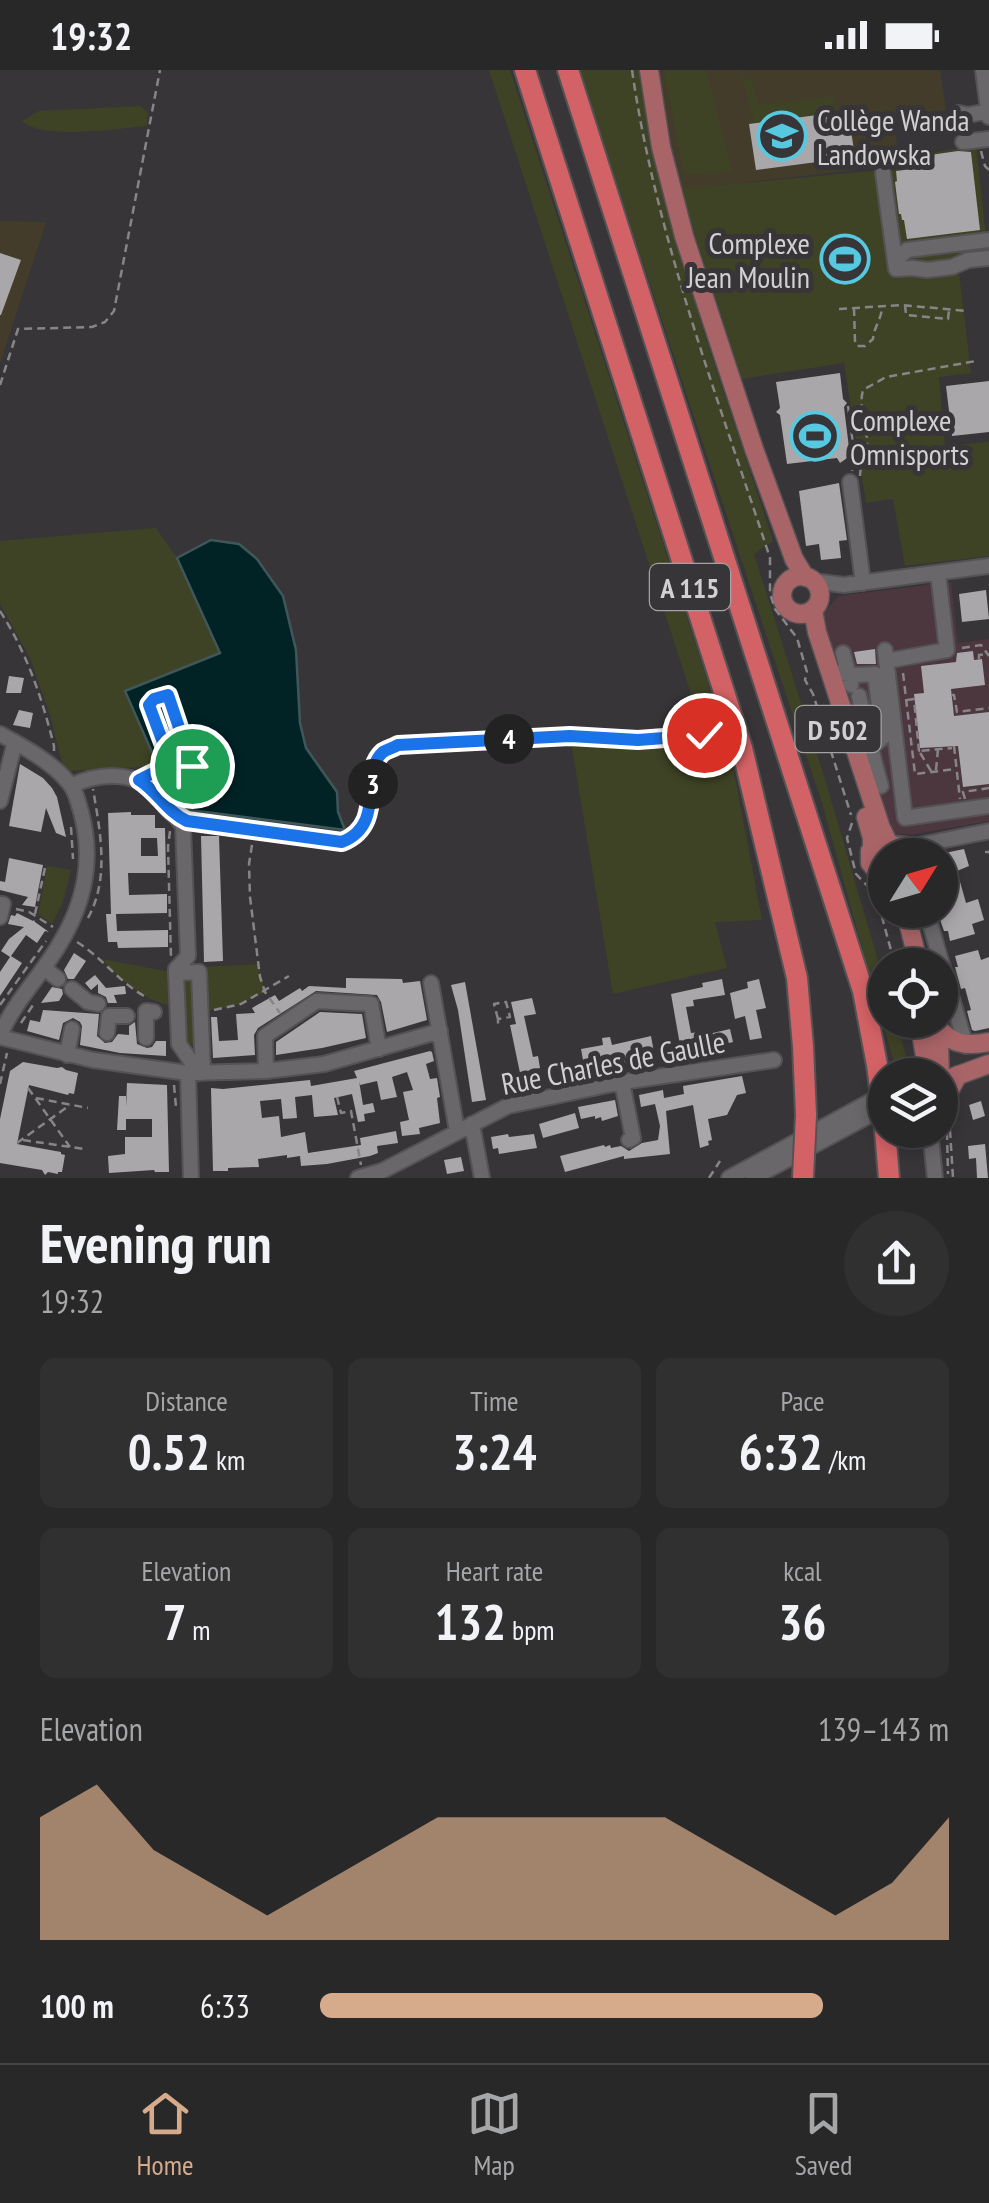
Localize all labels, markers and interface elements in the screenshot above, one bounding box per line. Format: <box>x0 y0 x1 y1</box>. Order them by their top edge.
text: 19:32 <box>50 11 132 60</box>
place label: Collège Wanda Landowska <box>817 100 970 173</box>
school or university icon: Collège Wanda Landowska <box>756 110 808 162</box>
place label: Complexe Jean Moulin <box>686 223 810 296</box>
sports icon: Complexe Jean Moulin <box>819 233 871 285</box>
place label: Complexe Omnisports <box>850 400 969 473</box>
sports icon: Complexe Omnisports <box>789 410 841 462</box>
road number: A 115 <box>650 564 730 610</box>
pin <box>662 693 747 778</box>
road number: D 502 <box>796 706 880 752</box>
icon: check <box>677 708 732 763</box>
pin: 4 <box>484 714 534 764</box>
text: 4 <box>502 720 516 757</box>
pin <box>150 724 235 809</box>
icon: arrive <box>165 739 220 794</box>
pin: 3 <box>348 759 398 809</box>
text: 3 <box>366 765 380 802</box>
north arrow <box>868 838 958 928</box>
map controls <box>868 838 958 1148</box>
button: locate <box>868 948 958 1038</box>
street label: Rue Charles de Gaulle <box>498 1021 728 1103</box>
button: layers <box>868 1058 958 1148</box>
text: Evening run <box>40 1207 272 1278</box>
button: share <box>844 1211 949 1316</box>
text: 19:32 <box>40 1280 104 1322</box>
text: Distance <box>145 1382 228 1419</box>
text: Time <box>470 1382 519 1419</box>
text: Pace <box>780 1382 825 1419</box>
text: 0.52 <box>128 1419 210 1484</box>
text: 3:24 <box>452 1419 537 1484</box>
text: 6:32 <box>739 1419 823 1484</box>
text: km <box>210 1441 245 1478</box>
text: /km <box>823 1441 866 1478</box>
text: Elevation <box>142 1552 231 1589</box>
text: Heart rate <box>446 1552 543 1589</box>
text: kcal <box>783 1552 822 1589</box>
text: 7 <box>162 1589 186 1654</box>
text: 132 <box>434 1589 506 1654</box>
text: 36 <box>779 1589 826 1654</box>
text: m <box>186 1611 211 1648</box>
text: bpm <box>506 1611 555 1648</box>
text: Elevation <box>40 1708 143 1750</box>
text: 139–143 m <box>818 1708 949 1750</box>
text: 100 m <box>40 1985 114 2027</box>
text: 6:33 <box>200 1985 250 2027</box>
tab: Home <box>137 2086 193 2183</box>
tab: Map <box>467 2086 522 2183</box>
tab: Saved <box>795 2086 852 2183</box>

